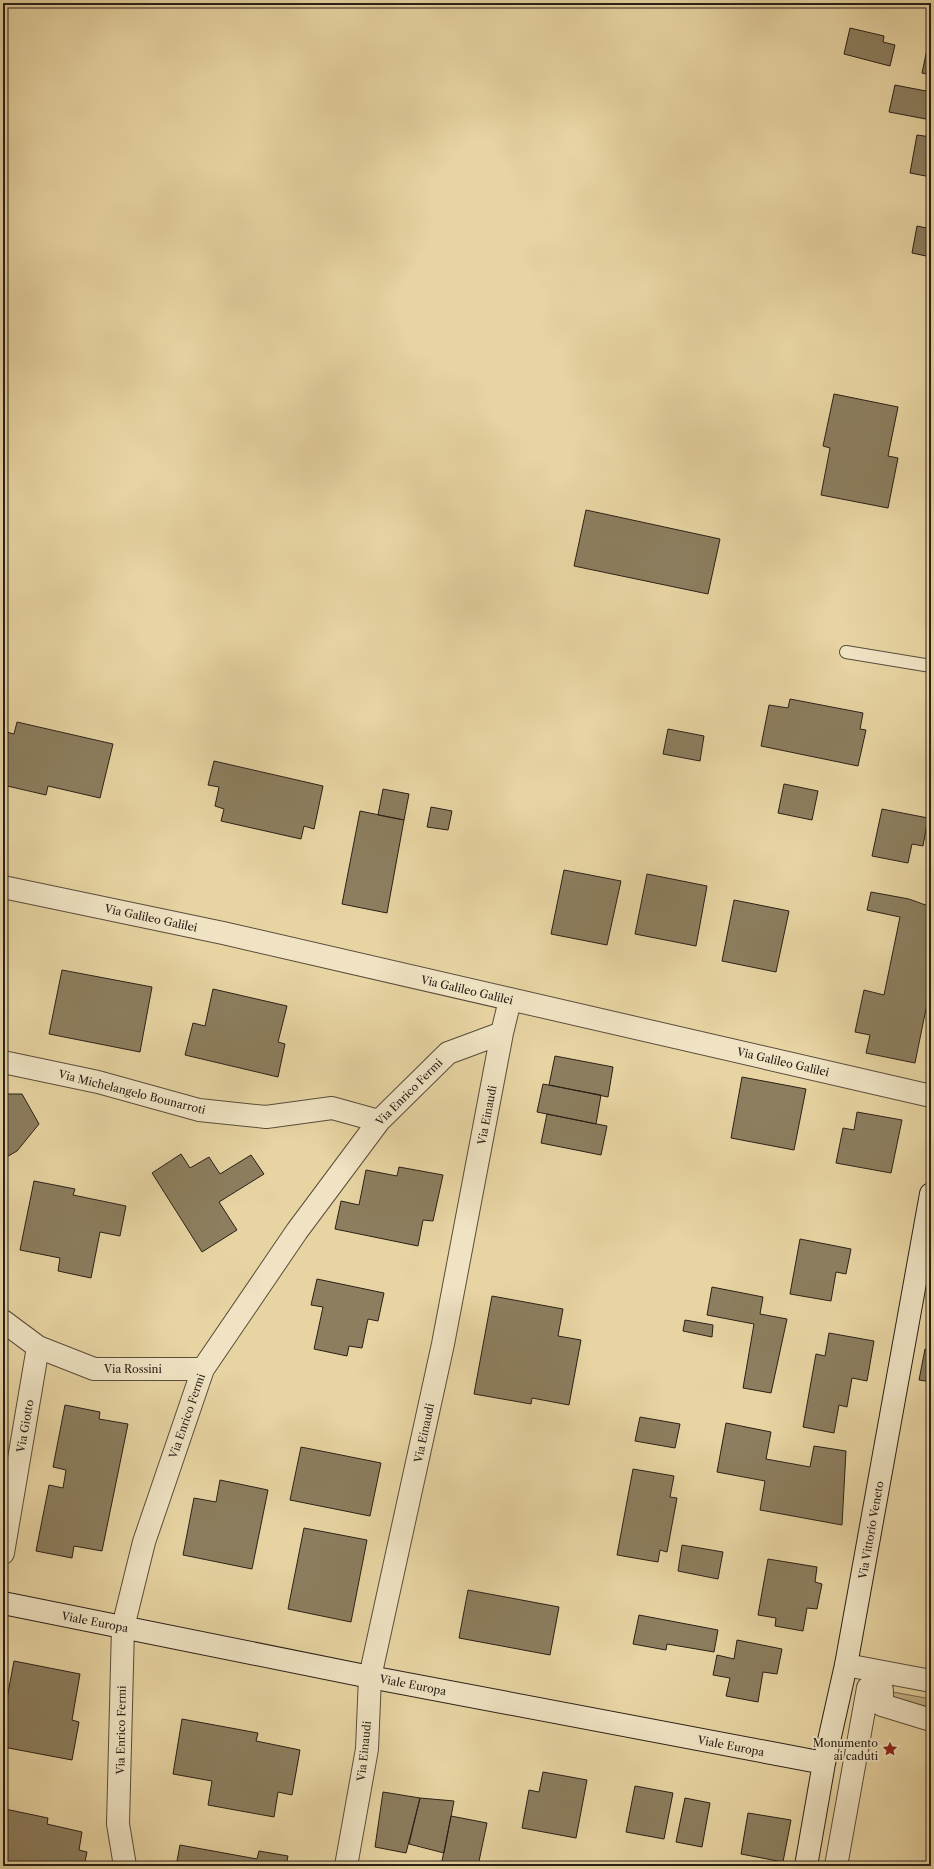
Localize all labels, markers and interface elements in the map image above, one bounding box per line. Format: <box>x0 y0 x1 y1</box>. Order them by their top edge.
street label: Via Galileo Galilei <box>102 901 199 935</box>
street label: Via Galileo Galilei <box>418 972 515 1008</box>
street label: Via Galileo Galilei <box>734 1044 831 1080</box>
street label: Via Enrico Fermi <box>372 1055 446 1129</box>
street label: Via Michelangelo Bounarroti <box>56 1067 208 1117</box>
street label: Via Einaudi <box>474 1083 500 1147</box>
street label: Via Rossini <box>103 1362 163 1376</box>
street label: Via Enrico Fermi <box>166 1371 208 1461</box>
street label: Via Giotto <box>13 1398 37 1454</box>
street label: Via Einaudi <box>411 1401 437 1465</box>
street label: Via Vittorio Veneto <box>855 1480 887 1581</box>
street label: Viale Europa <box>59 1608 130 1635</box>
street label: Viale Europa <box>377 1671 448 1698</box>
street label: Via Enrico Fermi <box>113 1685 129 1776</box>
street label: Via Einaudi <box>354 1720 374 1783</box>
street label: Viale Europa <box>695 1732 766 1759</box>
place label: Monumento ai caduti <box>813 1736 879 1763</box>
place icon: Monumento ai caduti <box>881 1740 899 1758</box>

